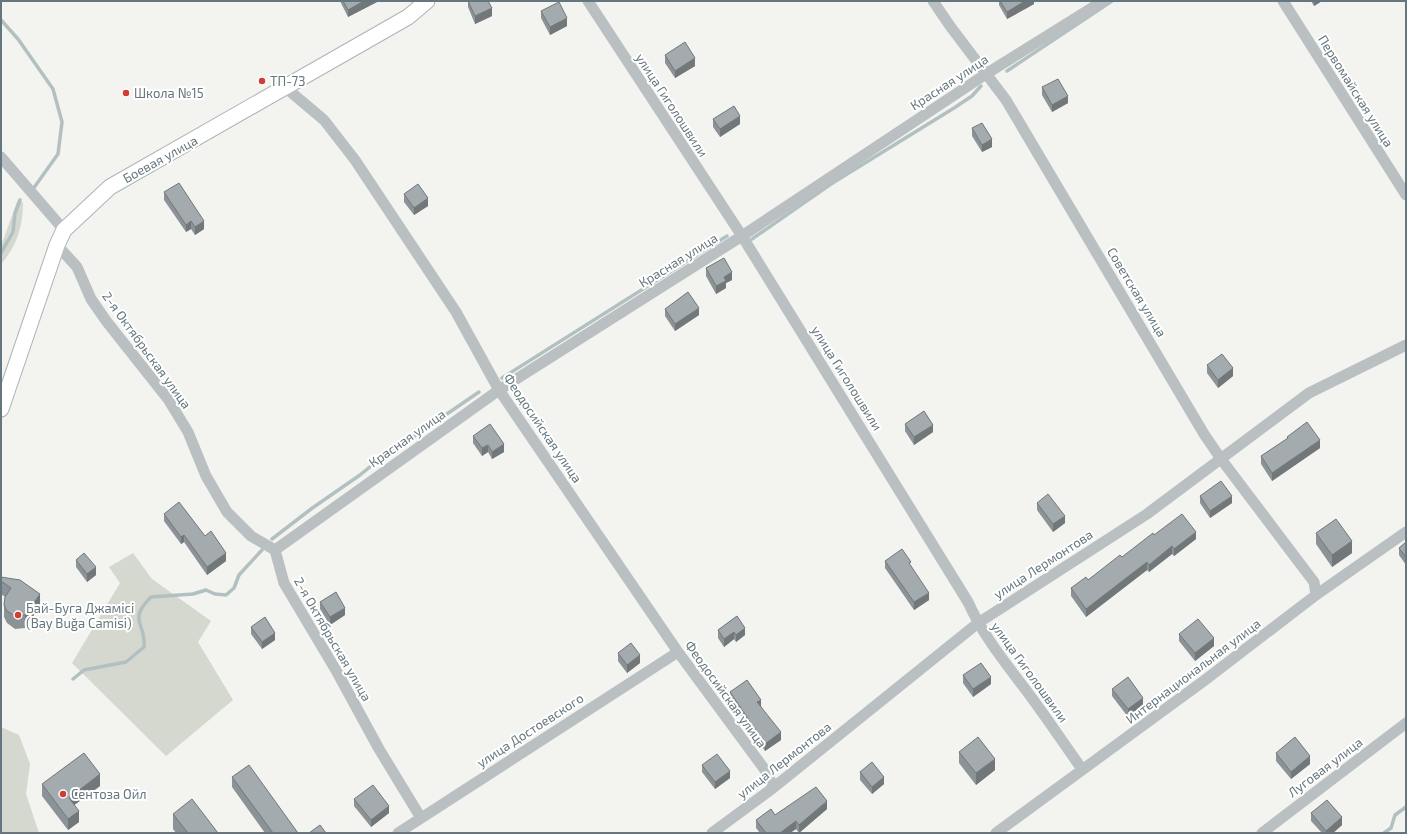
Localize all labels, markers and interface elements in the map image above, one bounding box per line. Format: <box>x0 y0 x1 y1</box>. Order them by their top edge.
street label: Первомайская улица <box>1315 32 1397 150</box>
street label: улица Гиголошвили <box>632 50 712 160</box>
street label: Красная улица <box>907 51 991 113</box>
place label: ТП-73 <box>270 73 305 89</box>
marker: ТП-73 <box>257 76 267 86</box>
place label: Школа №15 <box>134 85 204 101</box>
marker: Школа №15 <box>121 88 131 98</box>
street label: Боевая улица <box>120 132 200 186</box>
street label: Красная улица <box>636 229 720 291</box>
street label: Советская улица <box>1104 244 1170 340</box>
street label: 2-я Октябрьская улица <box>99 288 195 412</box>
street label: улица Гиголошвили <box>808 323 886 433</box>
street label: Феодосийская улица <box>500 370 586 486</box>
street label: Красная улица <box>366 406 448 470</box>
street label: улица Лермонтова <box>990 526 1096 602</box>
street label: 2-я Октябрьская улица <box>291 574 375 704</box>
place label: Бай-Буга Джамісі (Bay Buğa Camisi) <box>26 600 134 631</box>
marker: Бай-Буга Джамісі (Bay Buğa Camisi) <box>13 610 23 620</box>
street label: Интернациональная улица <box>1122 615 1264 727</box>
street label: улица Гиголошвили <box>988 619 1072 725</box>
street label: Феодосийская улица <box>682 637 770 751</box>
street label: улица Достоевского <box>474 690 586 770</box>
street label: улица Лермонтова <box>734 718 834 802</box>
street label: Луговая улица <box>1285 734 1365 800</box>
place label: Сентоза Ойл <box>71 786 147 802</box>
marker: Сентоза Ойл <box>58 789 68 799</box>

